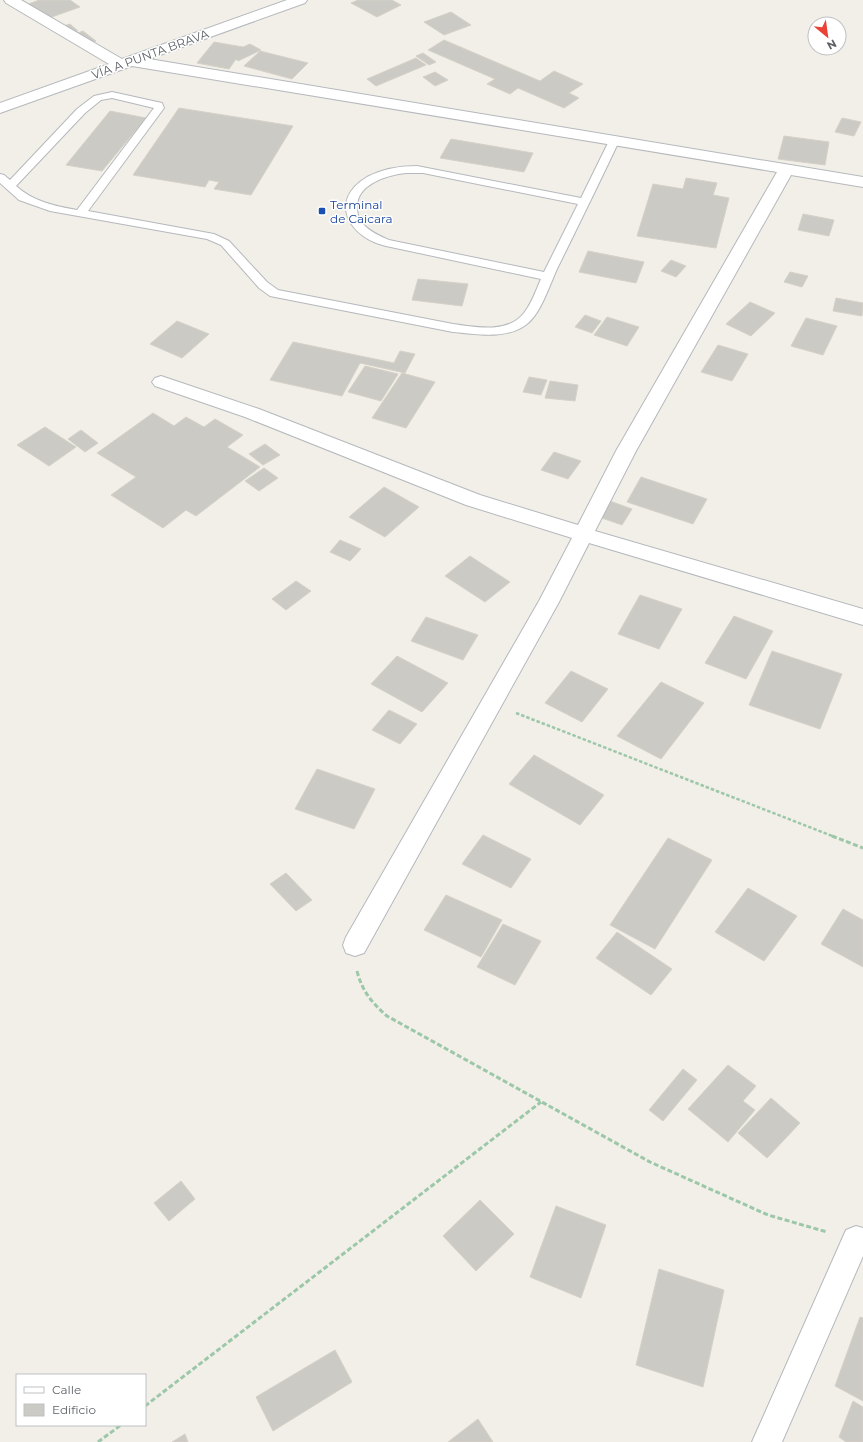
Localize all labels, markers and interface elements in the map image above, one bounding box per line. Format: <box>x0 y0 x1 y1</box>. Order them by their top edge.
north arrow <box>807 16 847 56</box>
street label: VÍA A PUNTA BRAVA <box>89 26 211 82</box>
text: N <box>825 36 839 53</box>
place label: Terminal de Caicara <box>330 197 393 226</box>
marker: Terminal de Caicara <box>317 206 327 216</box>
legend <box>16 1374 146 1426</box>
text: Calle <box>52 1382 81 1397</box>
text: Edificio <box>52 1402 96 1417</box>

